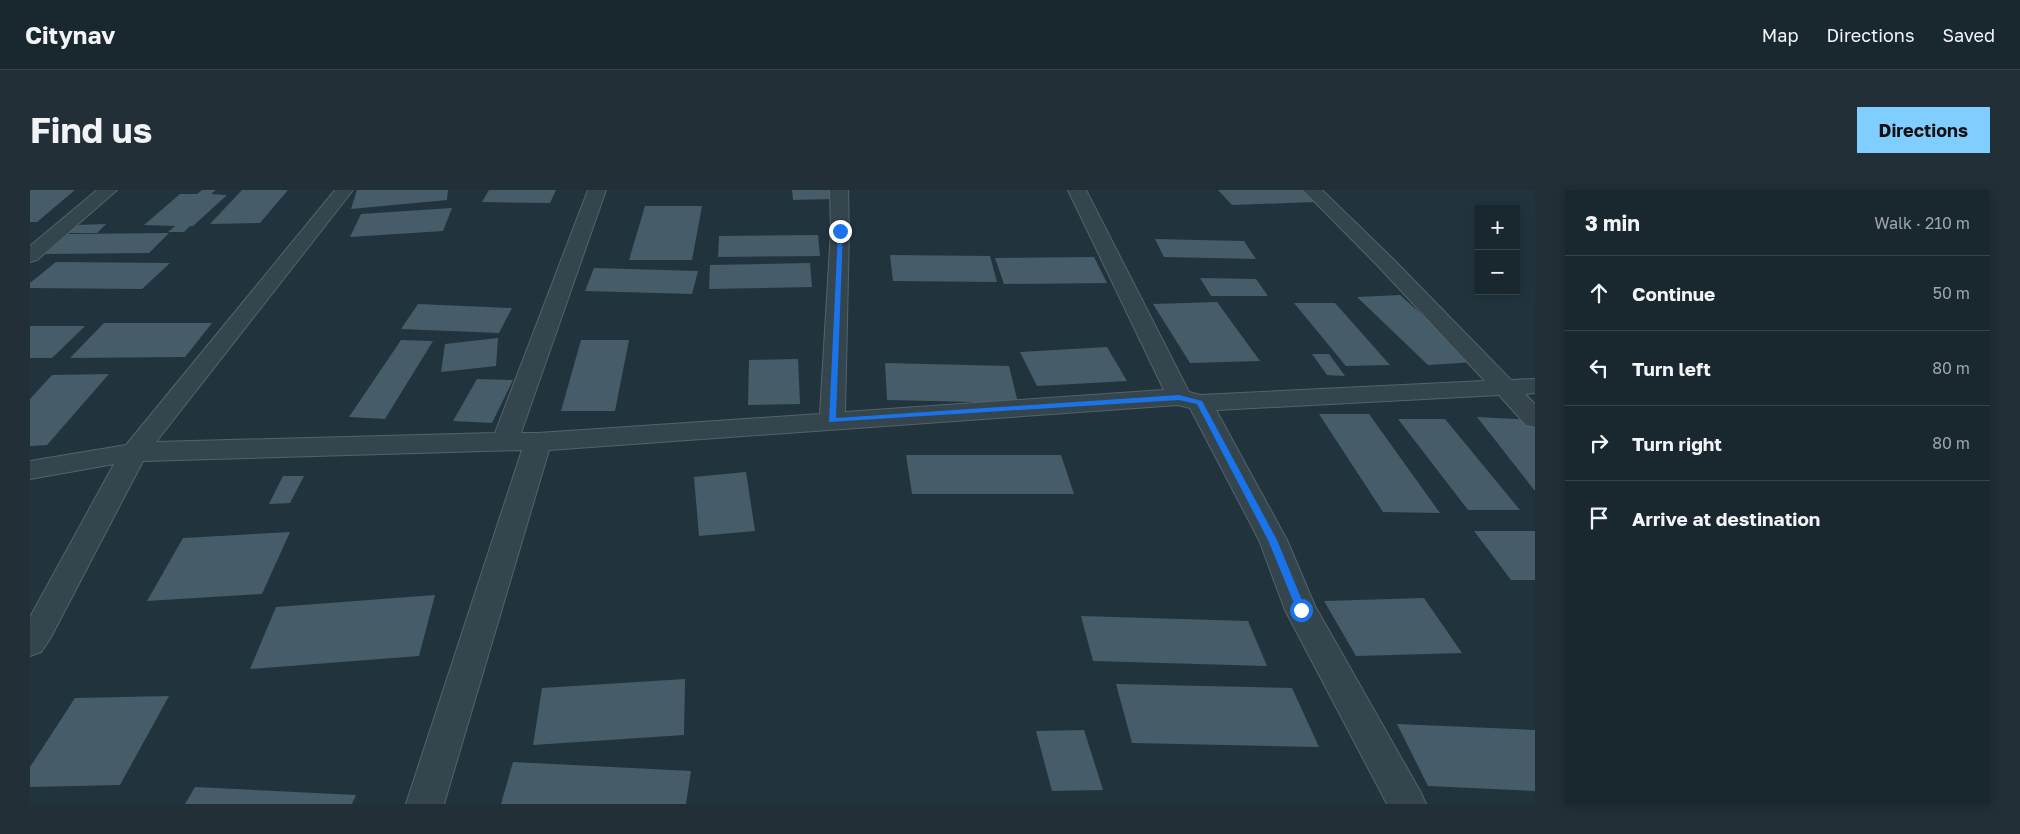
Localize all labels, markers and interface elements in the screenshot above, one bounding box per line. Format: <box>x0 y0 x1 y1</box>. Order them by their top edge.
text: Citynav <box>25 20 115 49</box>
text: Map <box>1762 24 1798 46</box>
text: Directions <box>1826 24 1914 46</box>
text: Saved <box>1942 24 1995 46</box>
button: Directions <box>1857 107 1990 153</box>
text: Find us <box>30 109 152 151</box>
map controls <box>1475 205 1520 295</box>
button: + <box>1475 205 1520 250</box>
text: 3 min <box>1585 210 1640 236</box>
text: Walk · 210 m <box>1874 213 1970 233</box>
route end <box>829 220 852 243</box>
button: − <box>1475 250 1520 295</box>
icon: ahead <box>1585 279 1613 307</box>
text: Continue <box>1632 282 1715 305</box>
text: 50 m <box>1933 283 1970 303</box>
icon: left <box>1585 354 1613 382</box>
text: Turn left <box>1632 357 1711 380</box>
text: 80 m <box>1932 358 1970 378</box>
icon: right <box>1585 429 1613 457</box>
text: Turn right <box>1632 432 1722 455</box>
text: 80 m <box>1932 433 1970 453</box>
icon: arrive <box>1585 504 1613 532</box>
text: Arrive at destination <box>1632 507 1820 530</box>
route start <box>1290 599 1313 622</box>

